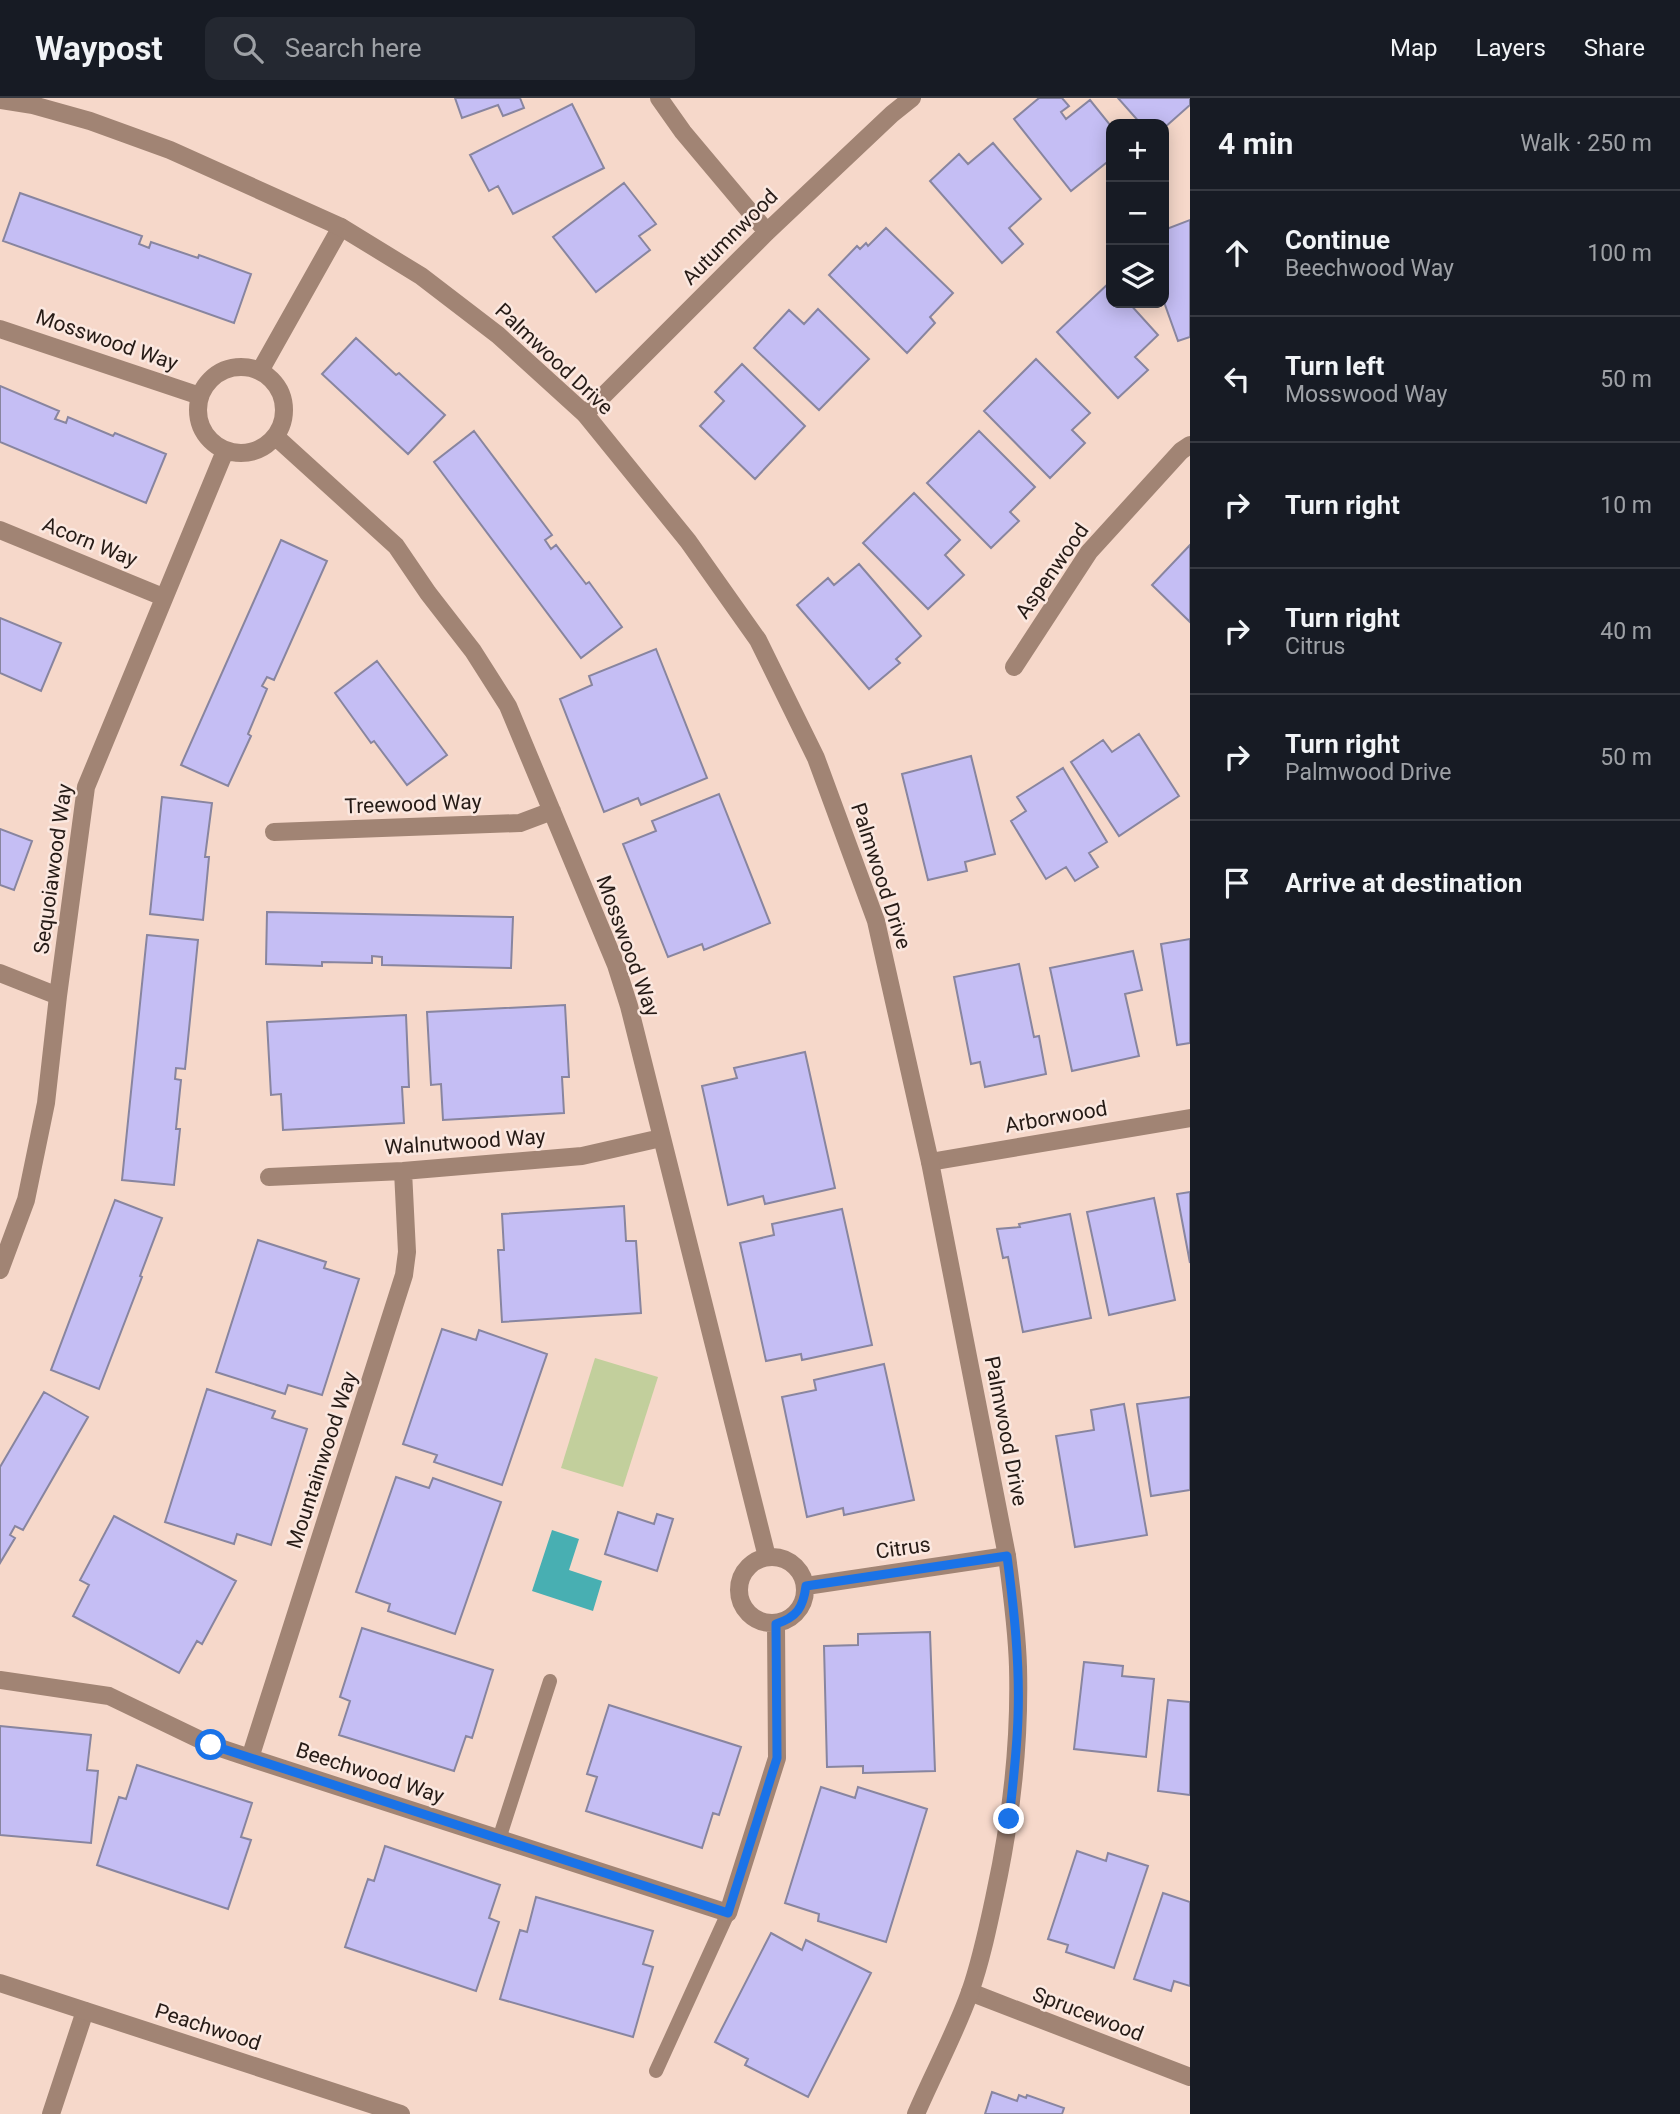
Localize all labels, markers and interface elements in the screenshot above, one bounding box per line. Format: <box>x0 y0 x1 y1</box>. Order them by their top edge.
search box <box>205 17 695 80</box>
text: Waypost <box>35 29 163 68</box>
icon: search <box>229 29 267 67</box>
text: Search here <box>285 33 421 63</box>
text: Map <box>1390 34 1438 62</box>
text: Layers <box>1476 34 1546 62</box>
text: Share <box>1584 34 1645 62</box>
map controls <box>1106 119 1169 308</box>
button: + <box>1106 119 1169 182</box>
text: 4 min <box>1218 126 1293 161</box>
text: Walk · 250 m <box>1520 130 1652 157</box>
button: − <box>1106 182 1169 245</box>
street label: Autumnwood <box>677 184 783 290</box>
text: Continue <box>1285 225 1390 255</box>
icon: ahead <box>1218 234 1256 272</box>
text: 100 m <box>1587 240 1652 267</box>
button: layers <box>1106 245 1169 308</box>
text: Beechwood Way <box>1285 255 1454 282</box>
street label: Palmwood Drive <box>490 298 618 420</box>
street label: Mosswood Way <box>33 305 181 376</box>
text: Turn left <box>1285 351 1384 381</box>
icon: left <box>1218 360 1256 398</box>
text: 50 m <box>1600 366 1652 393</box>
text: Mosswood Way <box>1285 381 1447 408</box>
icon: right <box>1218 486 1256 524</box>
text: Turn right <box>1285 490 1400 520</box>
text: 10 m <box>1600 492 1652 519</box>
street label: Acorn Way <box>39 512 141 572</box>
street label: Aspenwood <box>1010 519 1094 623</box>
text: Turn right <box>1285 603 1400 633</box>
icon: right <box>1218 612 1256 650</box>
text: 40 m <box>1600 618 1652 645</box>
text: Citrus <box>1285 633 1345 660</box>
text: Turn right <box>1285 729 1400 759</box>
icon: right <box>1218 738 1256 776</box>
text: 50 m <box>1600 744 1652 771</box>
text: Palmwood Drive <box>1285 759 1452 786</box>
street label: Sequoiawood Way <box>29 782 77 956</box>
street label: Treewood Way <box>344 790 482 818</box>
street label: Palmwood Drive <box>846 800 916 952</box>
icon: arrive <box>1218 864 1256 902</box>
text: Arrive at destination <box>1285 868 1522 898</box>
street label: Mosswood Way <box>591 872 665 1020</box>
street label: Arborwood <box>1003 1096 1109 1138</box>
street label: Walnutwood Way <box>384 1124 546 1160</box>
street label: Palmwood Drive <box>980 1354 1032 1508</box>
street label: Mountainwood Way <box>282 1368 362 1552</box>
street label: Citrus <box>874 1532 932 1564</box>
route start <box>195 1729 226 1760</box>
street label: Beechwood Way <box>293 1738 447 1808</box>
route end <box>993 1803 1024 1834</box>
street label: Sprucewood <box>1029 1982 1147 2046</box>
street label: Peachwood <box>152 1999 264 2055</box>

